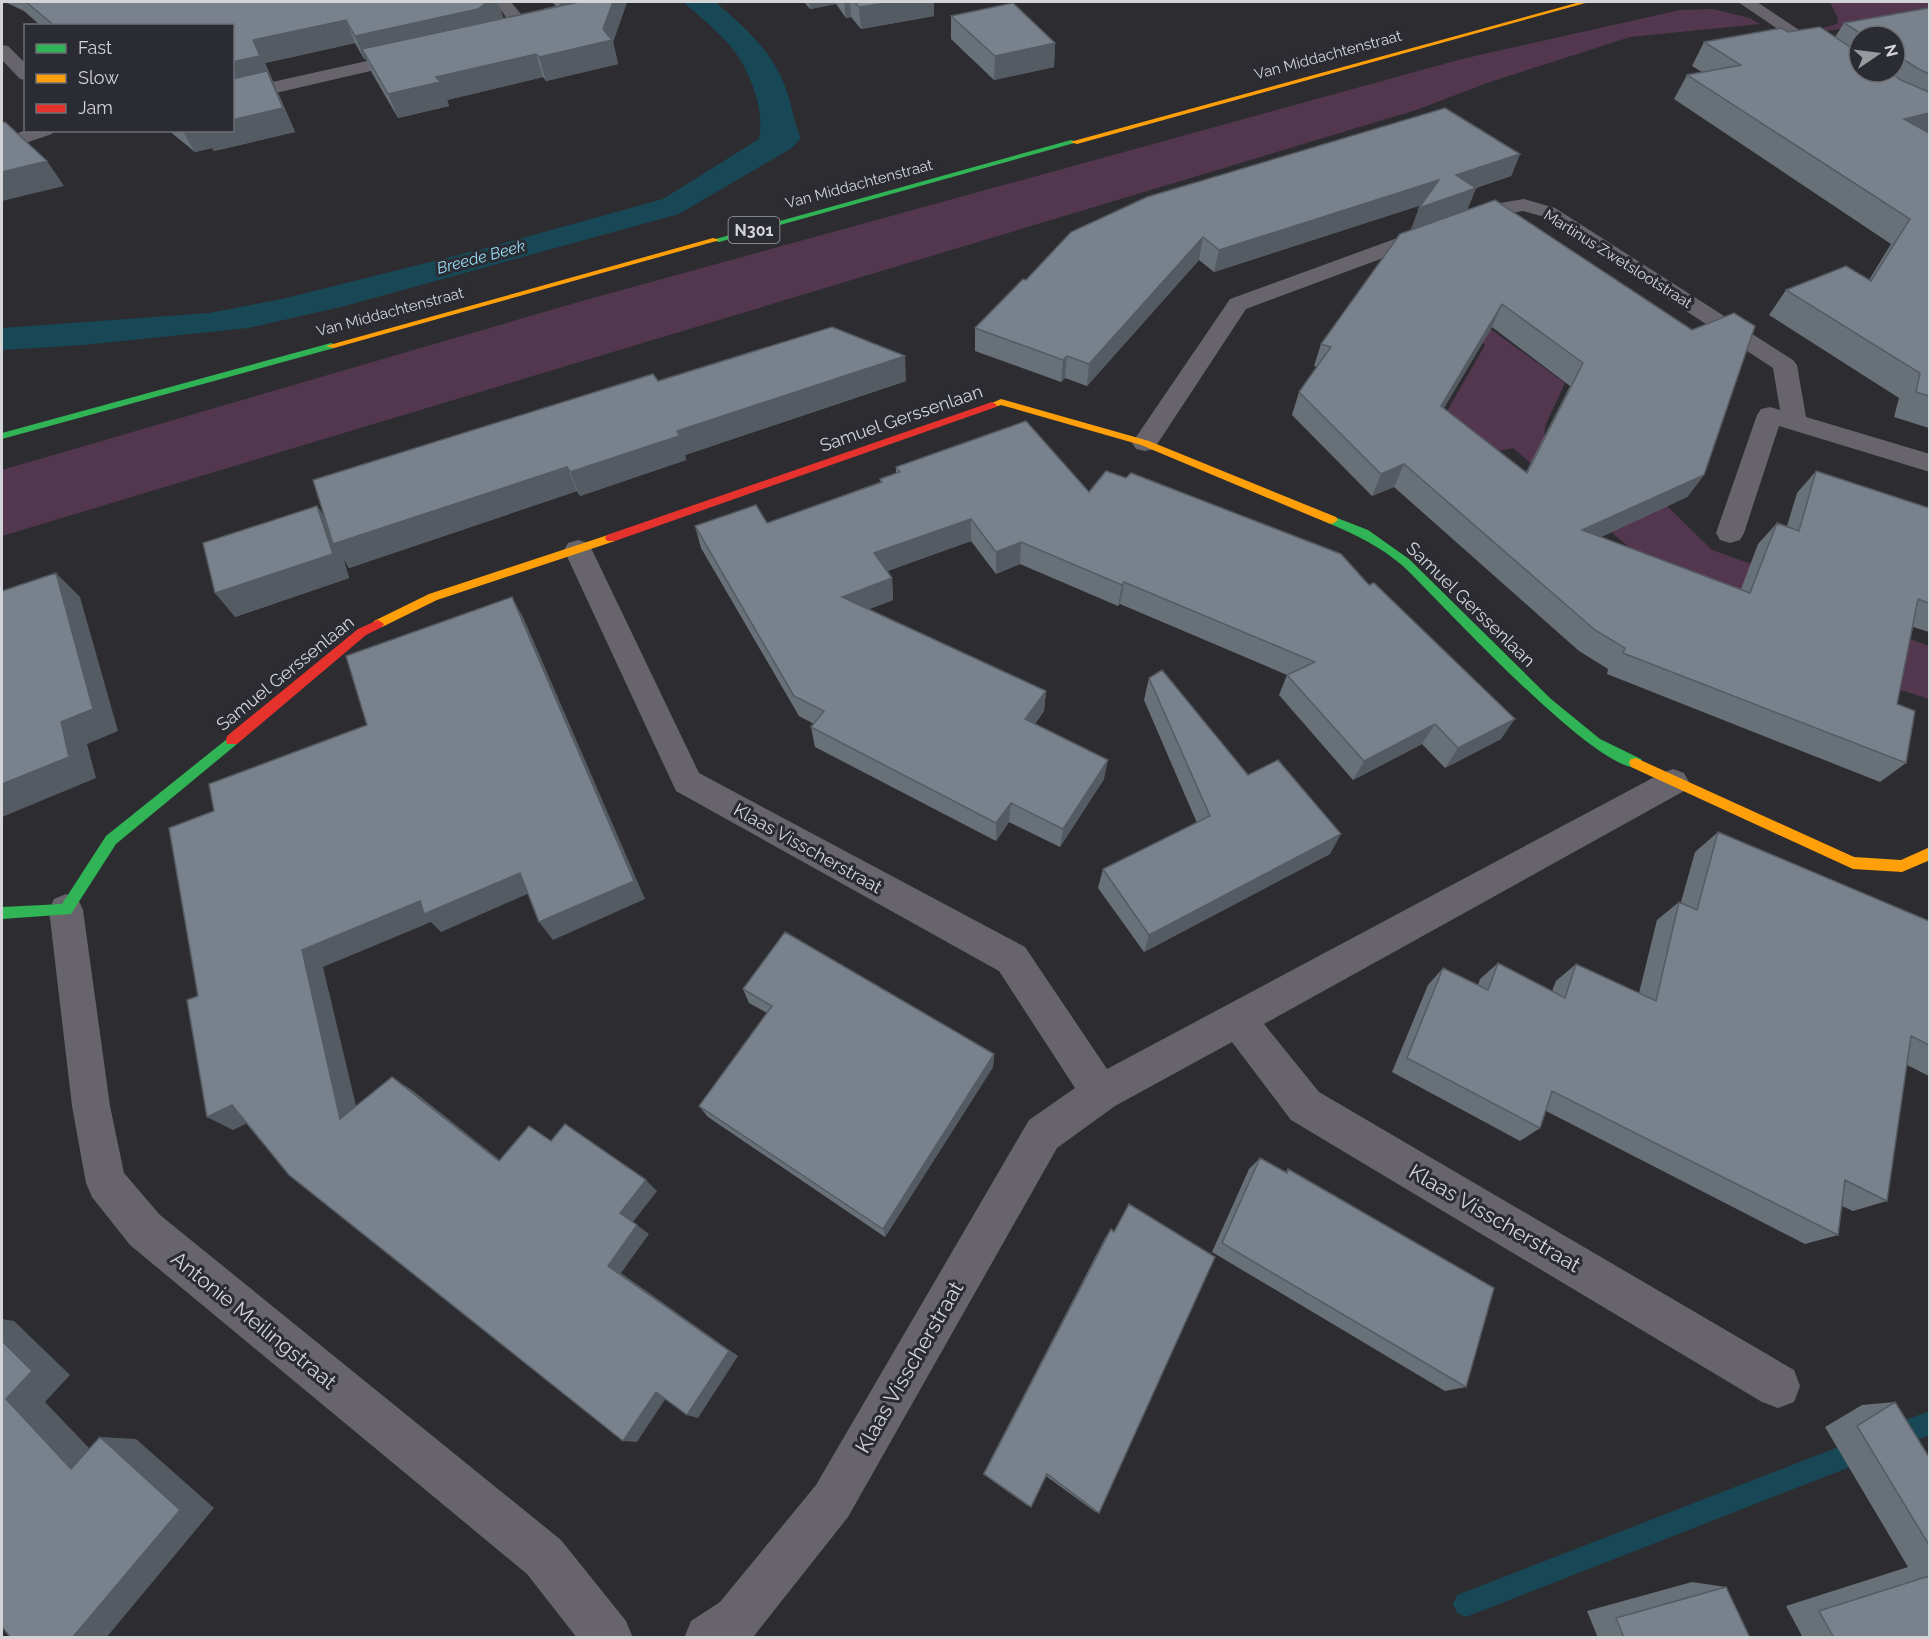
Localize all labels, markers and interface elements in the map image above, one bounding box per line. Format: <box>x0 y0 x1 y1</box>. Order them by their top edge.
legend <box>24 24 234 132</box>
north arrow <box>1847 24 1907 84</box>
street label: Van Middachtenstraat <box>1252 27 1404 83</box>
text: Fast <box>78 37 112 58</box>
text: N <box>1880 42 1902 59</box>
text: Slow <box>78 67 119 88</box>
text: Jam <box>78 97 113 118</box>
street label: Van Middachtenstraat <box>783 156 935 212</box>
street label: Martinus Zwetslootstraat <box>1541 206 1695 312</box>
road number: N301 <box>728 217 780 243</box>
water label: Breede Beek <box>435 236 528 278</box>
street label: Van Middachtenstraat <box>314 284 466 340</box>
street label: Samuel Gerssenlaan <box>817 380 985 456</box>
street label: Samuel Gerssenlaan <box>1402 537 1540 671</box>
street label: Samuel Gerssenlaan <box>212 611 358 735</box>
street label: Klaas Visscherstraat <box>730 799 886 897</box>
street label: Klaas Visscherstraat <box>1405 1159 1585 1277</box>
street label: Antonie Meilingstraat <box>166 1246 342 1394</box>
street label: Klaas Visscherstraat <box>850 1277 968 1457</box>

